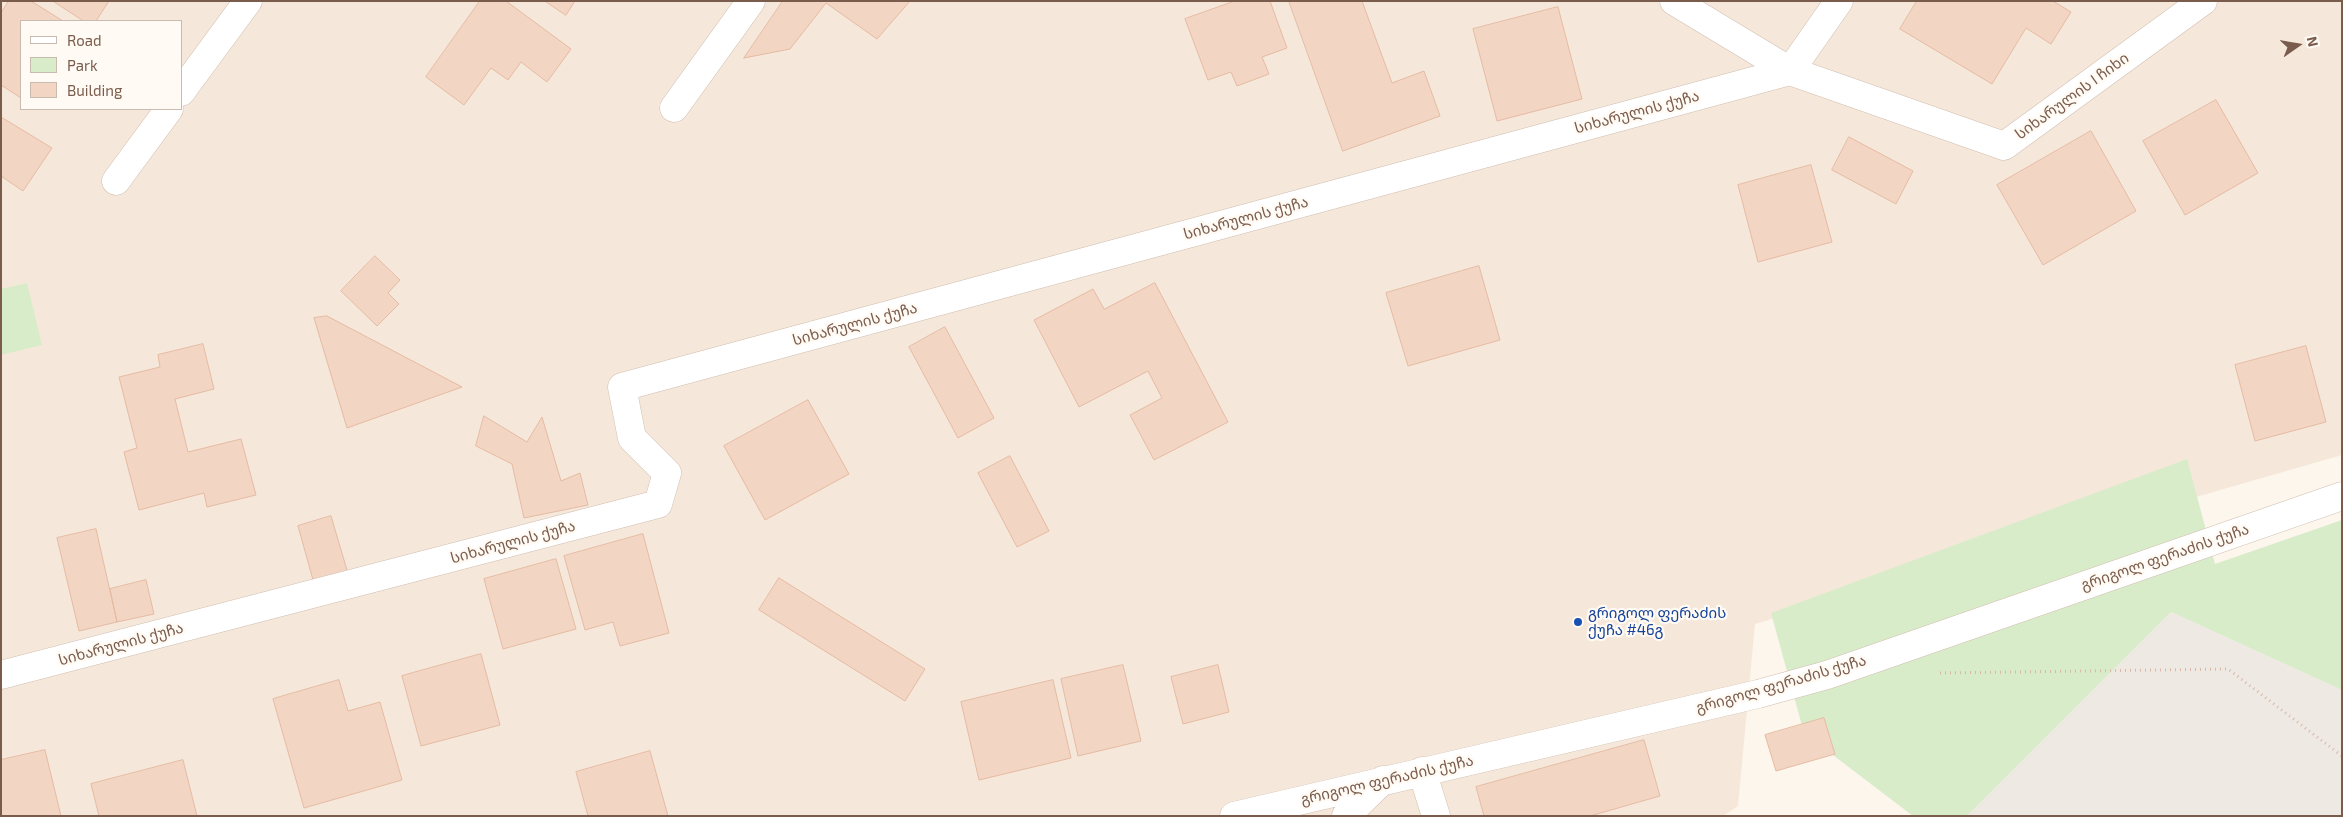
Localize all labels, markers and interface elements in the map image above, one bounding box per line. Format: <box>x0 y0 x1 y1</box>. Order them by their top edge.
legend <box>20 20 182 110</box>
north arrow <box>2273 20 2323 70</box>
text: Road <box>67 31 102 49</box>
text: N <box>2304 35 2323 48</box>
street label: სიხარულის I ჩიხი <box>2012 49 2132 143</box>
text: Park <box>67 56 98 74</box>
text: Building <box>67 81 122 99</box>
street label: სიხარულის ქუჩა <box>1573 87 1701 137</box>
street label: სიხარულის ქუჩა <box>1182 193 1310 243</box>
street label: სიხარულის ქუჩა <box>791 299 919 349</box>
street label: სიხარულის ქუჩა <box>449 517 577 567</box>
street label: გრიგოლ ფერაძის ქუჩა <box>2079 520 2251 594</box>
place label: გრიგოლ ფერაძის ქუჩა #46გ <box>1588 604 1726 639</box>
marker: გრიგოლ ფერაძის ქუჩა #46გ <box>1572 616 1584 628</box>
street label: სიხარულის ქუჩა <box>57 619 185 669</box>
street label: გრიგოლ ფერაძის ქუჩა <box>1694 651 1868 717</box>
street label: გრიგოლ ფერაძის ქუჩა <box>1299 751 1475 809</box>

